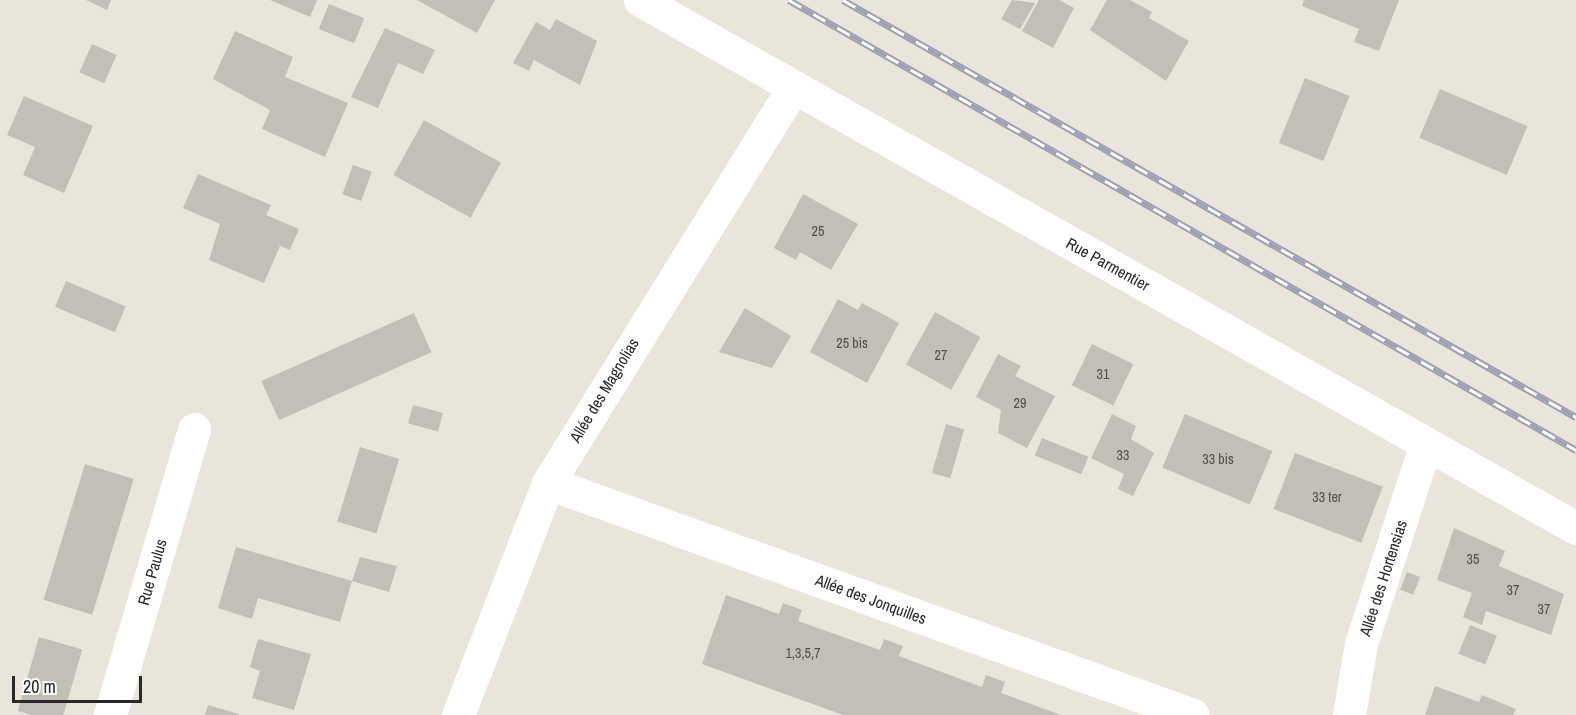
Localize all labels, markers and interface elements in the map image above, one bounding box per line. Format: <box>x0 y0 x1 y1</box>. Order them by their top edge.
house number: 25 <box>812 223 824 239</box>
street label: Rue Parmentier <box>1063 233 1153 295</box>
street label: Allée des Magnolias <box>565 334 643 446</box>
house number: 25 bis <box>836 335 868 351</box>
house number: 27 <box>935 347 947 363</box>
house number: 31 <box>1097 366 1109 382</box>
house number: 29 <box>1014 395 1026 411</box>
house number: 33 <box>1117 447 1129 463</box>
house number: 33 bis <box>1202 451 1234 467</box>
house number: 33 ter <box>1312 489 1342 505</box>
street label: Allée des Hortensias <box>1355 517 1411 639</box>
street label: Rue Paulus <box>133 537 171 607</box>
house number: 35 <box>1467 551 1479 567</box>
street label: Allée des Jonquilles <box>813 570 929 628</box>
house number: 37 <box>1507 582 1519 598</box>
house number: 37 <box>1538 601 1550 617</box>
house number: 1,3,5,7 <box>785 645 821 661</box>
scale bar <box>15 664 146 702</box>
text: 20 m <box>23 674 56 699</box>

